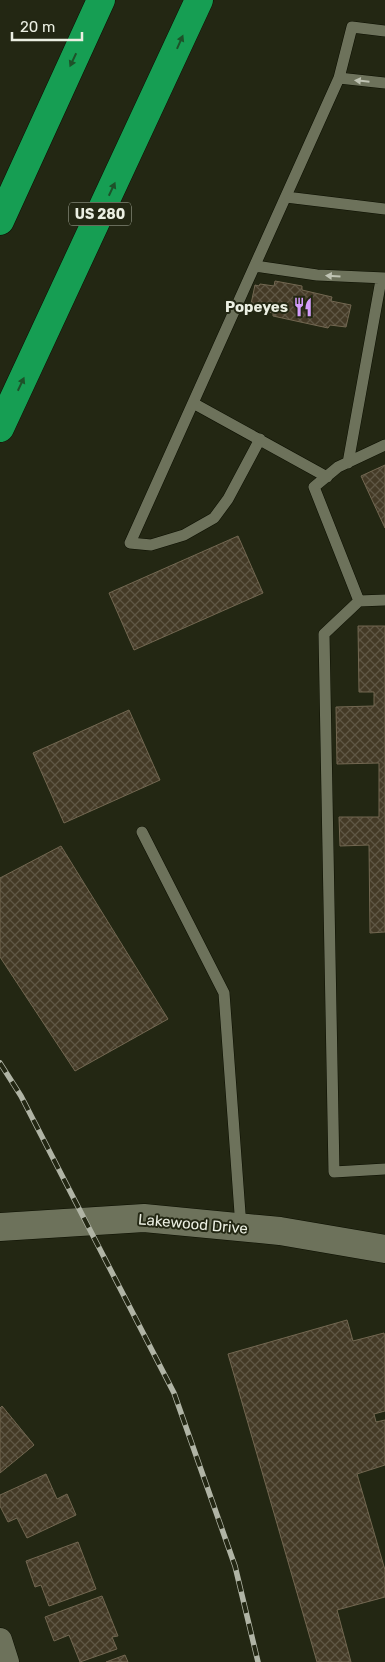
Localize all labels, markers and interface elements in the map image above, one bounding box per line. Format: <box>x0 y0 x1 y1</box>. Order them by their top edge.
scale bar <box>12 10 82 42</box>
text: 20 m <box>20 18 55 36</box>
one-way arrow <box>177 35 185 49</box>
one-way arrow <box>69 53 77 67</box>
one-way arrow <box>354 77 370 85</box>
one-way arrow <box>109 182 117 196</box>
road number: US 280 <box>69 202 131 225</box>
one-way arrow <box>324 272 340 280</box>
restaurant icon: Popeyes <box>292 296 314 318</box>
place label: Popeyes <box>225 298 288 316</box>
one-way arrow <box>17 377 25 391</box>
street label: Lakewood Drive <box>137 1210 249 1238</box>

